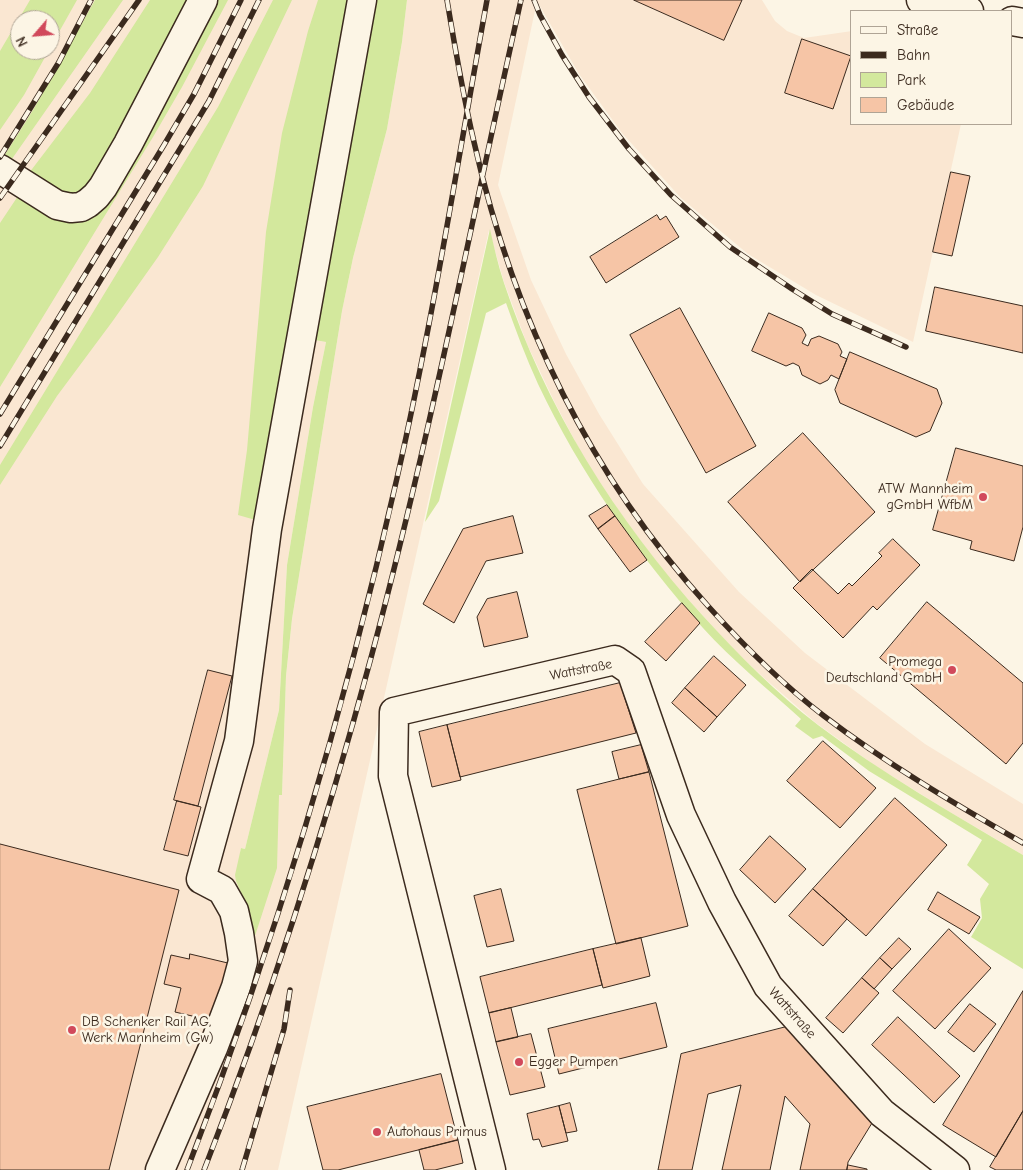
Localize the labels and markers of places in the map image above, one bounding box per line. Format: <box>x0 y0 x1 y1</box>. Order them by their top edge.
place label: ATW Mannheim gGmbH WfbM <box>878 481 973 514</box>
marker: ATW Mannheim gGmbH WfbM <box>977 491 989 503</box>
place label: Promega Deutschland GmbH <box>826 654 942 686</box>
marker: Promega Deutschland GmbH <box>946 664 958 676</box>
place label: DB Schenker Rail AG, Werk Mannheim (Gw) <box>82 1014 214 1046</box>
marker: DB Schenker Rail AG, Werk Mannheim (Gw) <box>66 1024 78 1036</box>
place label: Egger Pumpen <box>529 1054 618 1070</box>
marker: Egger Pumpen <box>513 1056 525 1068</box>
place label: Autohaus Primus <box>387 1124 487 1140</box>
marker: Autohaus Primus <box>371 1126 383 1138</box>

